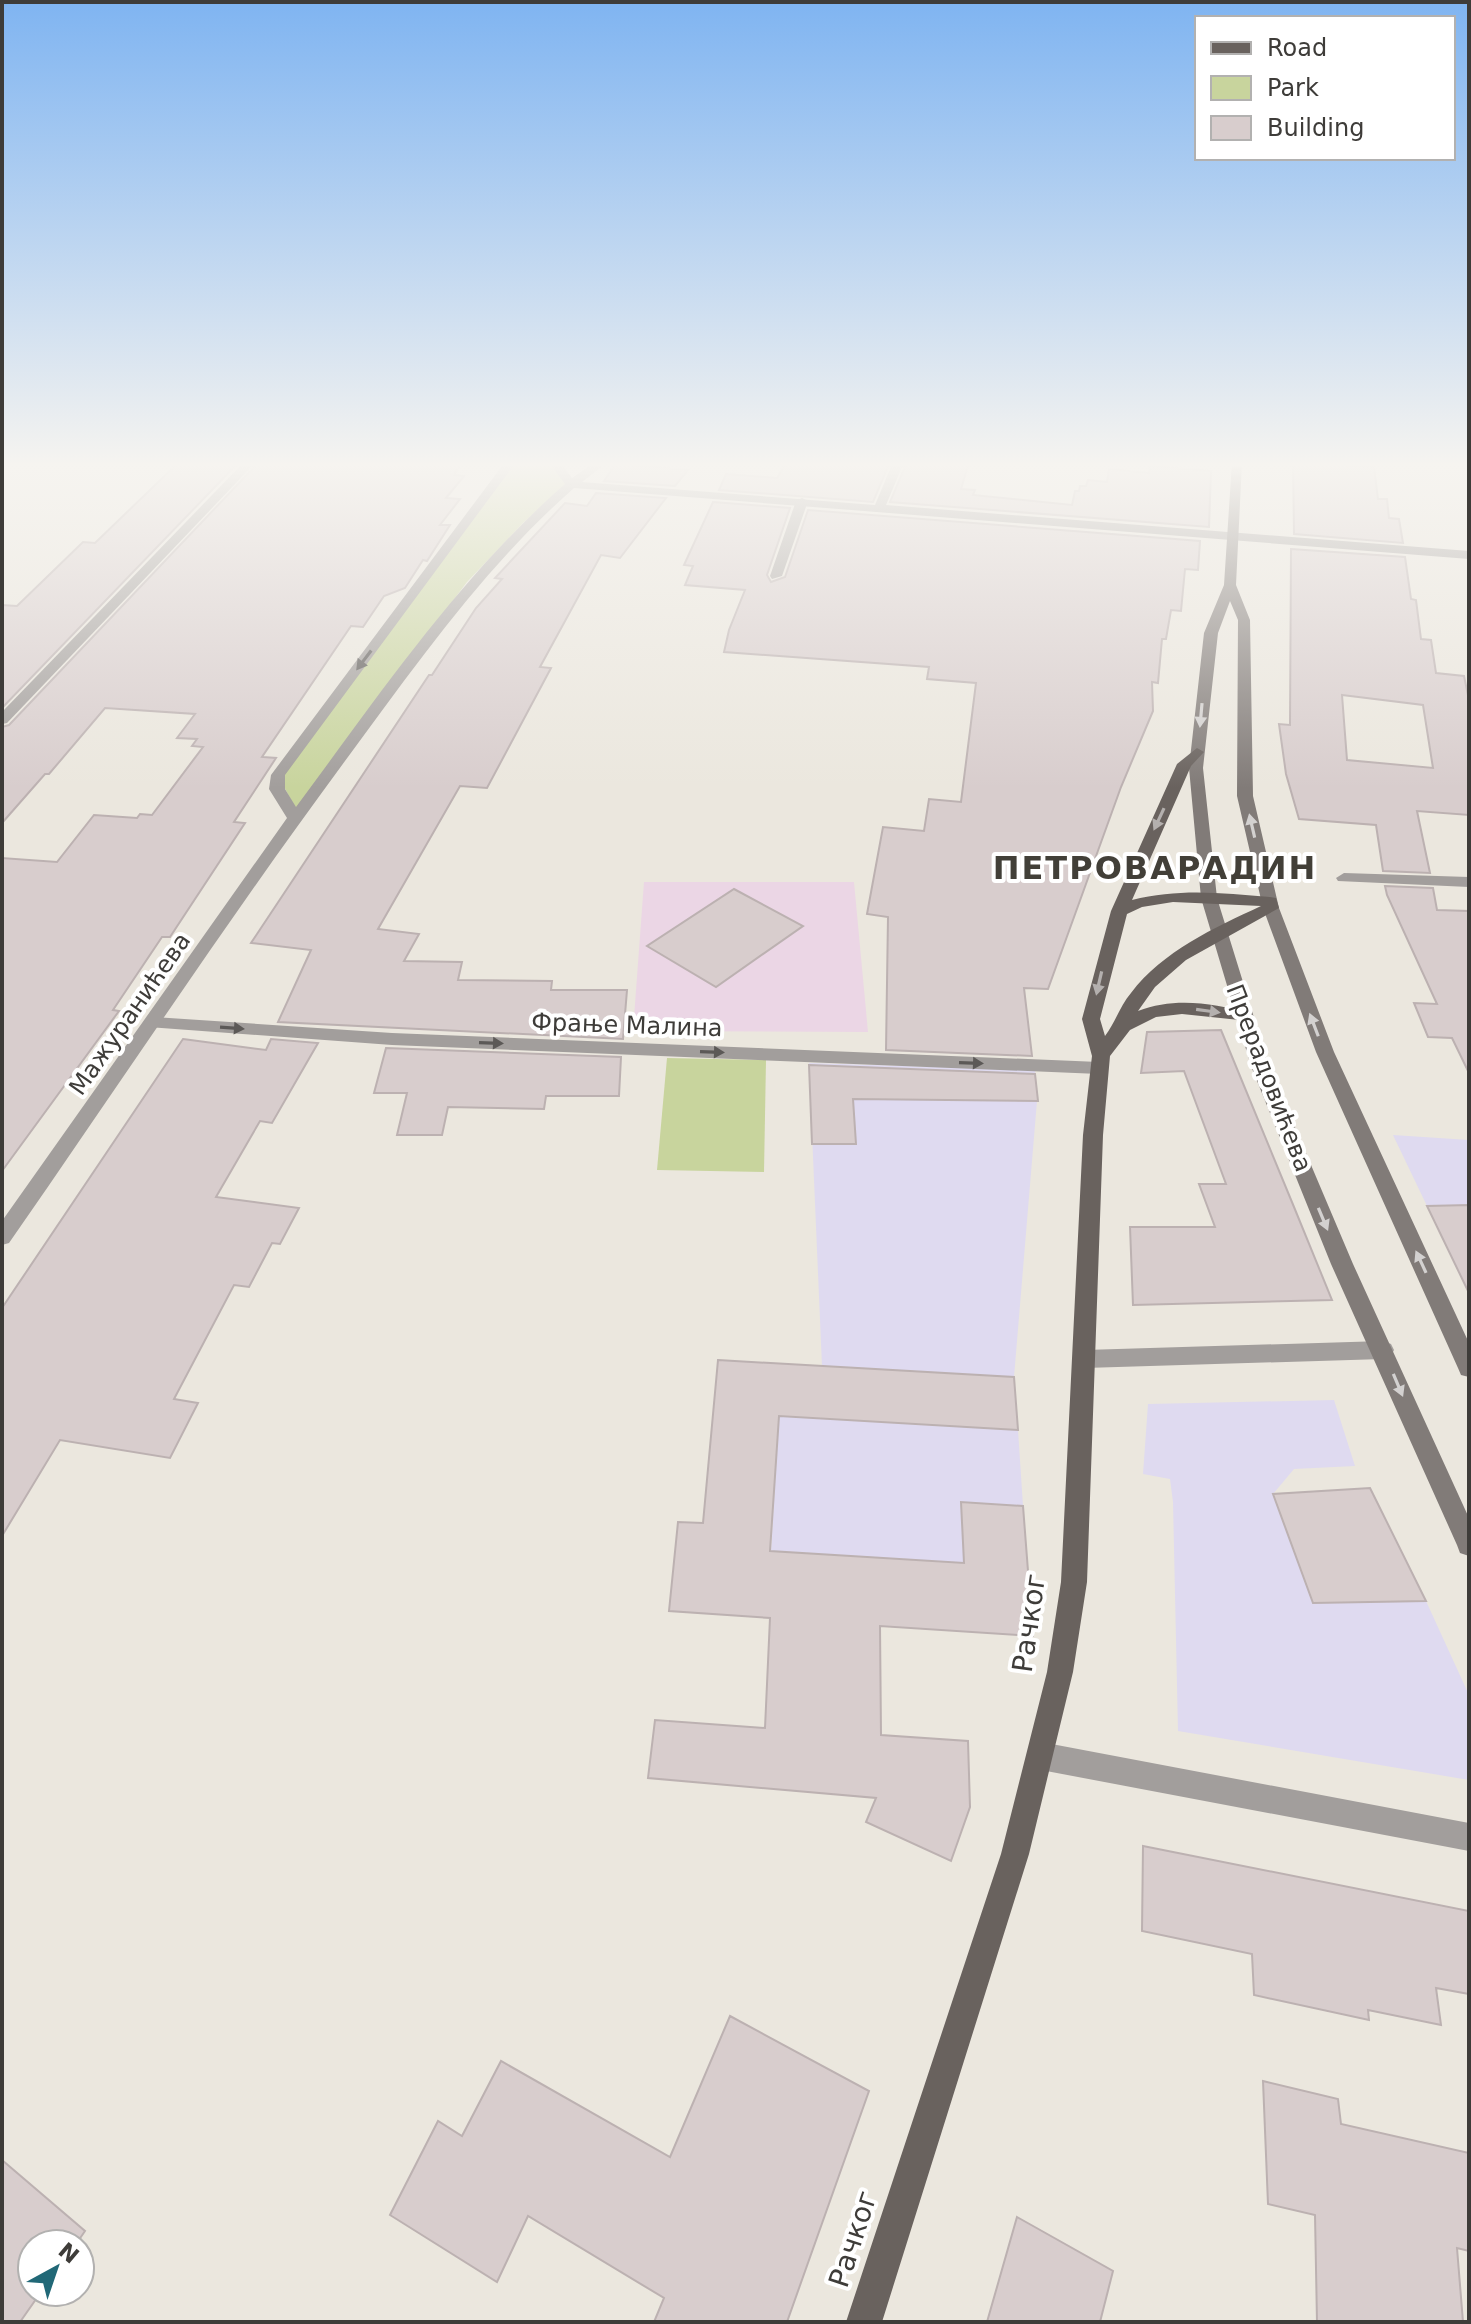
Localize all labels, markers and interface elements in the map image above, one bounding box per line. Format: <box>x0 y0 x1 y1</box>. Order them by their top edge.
legend <box>1195 16 1455 160</box>
text: Road <box>1267 34 1327 62</box>
text: Park <box>1267 74 1319 102</box>
text: Building <box>1267 114 1364 142</box>
one-way arrow <box>357 650 373 671</box>
one-way arrow <box>1194 703 1207 728</box>
one-way arrow <box>1152 807 1166 830</box>
one-way arrow <box>1245 813 1258 838</box>
district label: ПЕТРОВАРАДИН <box>993 849 1317 887</box>
street label: Мажуранићева <box>64 927 196 1101</box>
one-way arrow <box>1092 971 1105 996</box>
street label: Прерадовићева <box>1220 980 1318 1176</box>
one-way arrow <box>1196 1005 1221 1018</box>
street label: Фрање Малина <box>531 1008 723 1042</box>
one-way arrow <box>1307 1013 1320 1037</box>
one-way arrow <box>220 1022 245 1035</box>
one-way arrow <box>479 1037 504 1050</box>
one-way arrow <box>700 1046 725 1059</box>
one-way arrow <box>959 1056 984 1069</box>
one-way arrow <box>1317 1207 1330 1231</box>
one-way arrow <box>1414 1251 1428 1274</box>
one-way arrow <box>1392 1373 1405 1397</box>
street label: Рачког <box>1006 1572 1052 1674</box>
street label: Рачког <box>822 2187 884 2291</box>
north arrow <box>16 2228 96 2308</box>
text: N <box>53 2238 84 2269</box>

